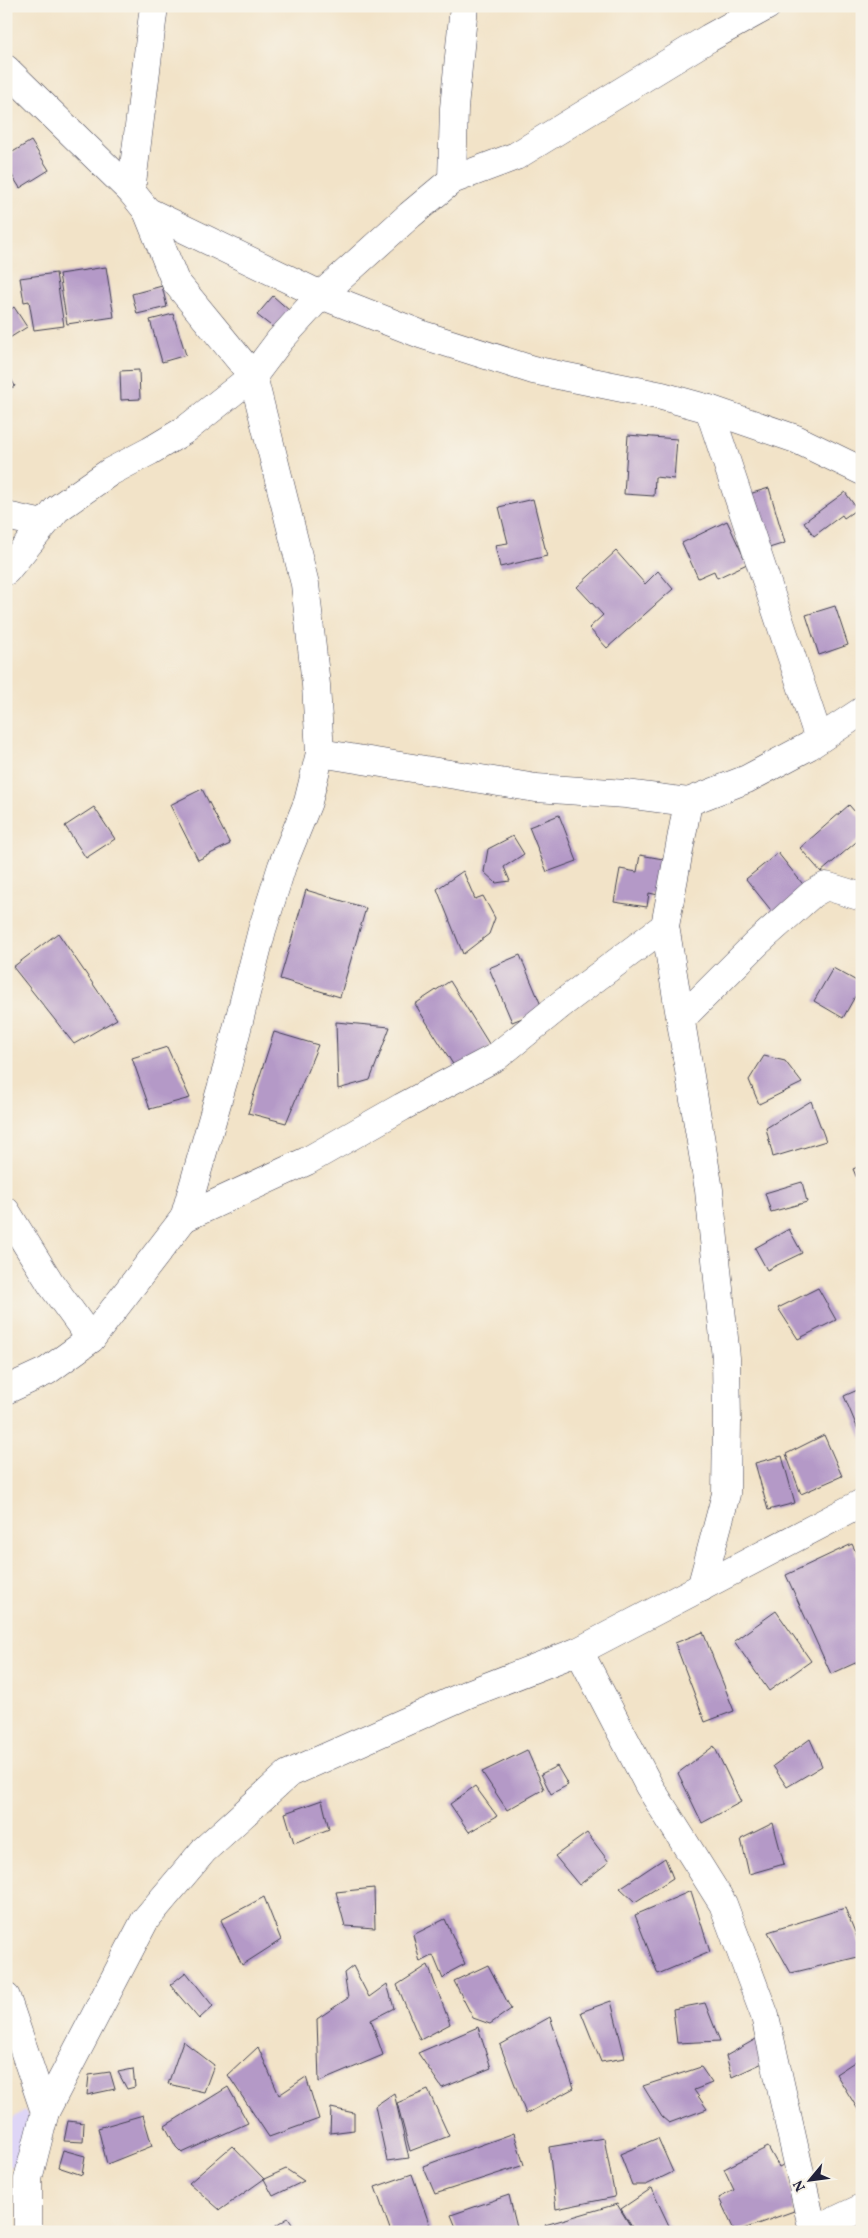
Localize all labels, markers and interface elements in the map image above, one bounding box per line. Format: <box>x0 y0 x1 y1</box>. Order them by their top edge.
north arrow <box>786 2156 836 2206</box>
text: N <box>789 2177 811 2195</box>

